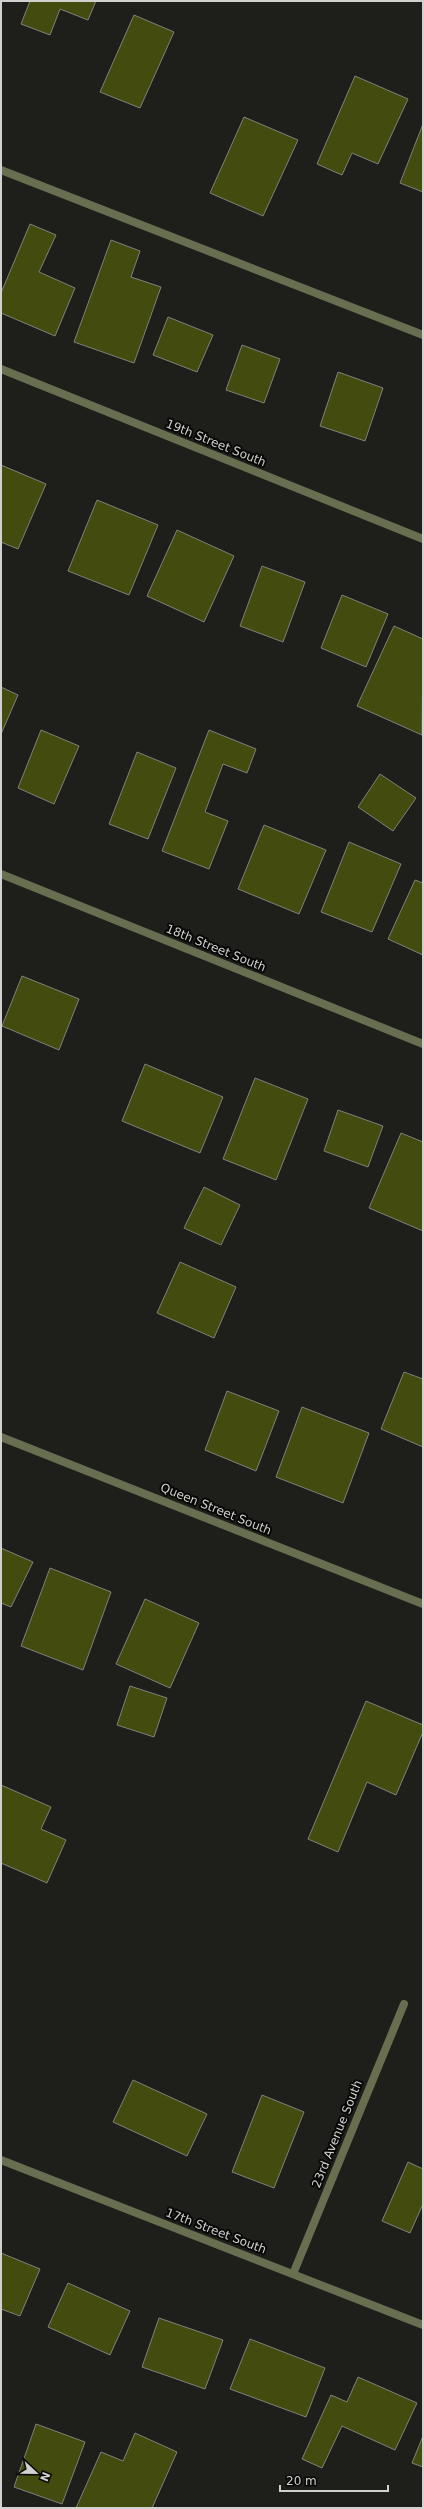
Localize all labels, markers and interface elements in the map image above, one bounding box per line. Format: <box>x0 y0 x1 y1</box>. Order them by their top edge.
street label: 19th Street South <box>164 417 268 469</box>
street label: 18th Street South <box>164 922 268 974</box>
street label: Queen Street South <box>158 1480 274 1538</box>
street label: 23rd Avenue South <box>309 2078 365 2190</box>
street label: 17th Street South <box>164 2205 268 2257</box>
north arrow <box>16 2453 56 2493</box>
scale bar <box>280 2467 388 2493</box>
text: N <box>37 2470 53 2483</box>
text: 20 m <box>286 2474 317 2488</box>

